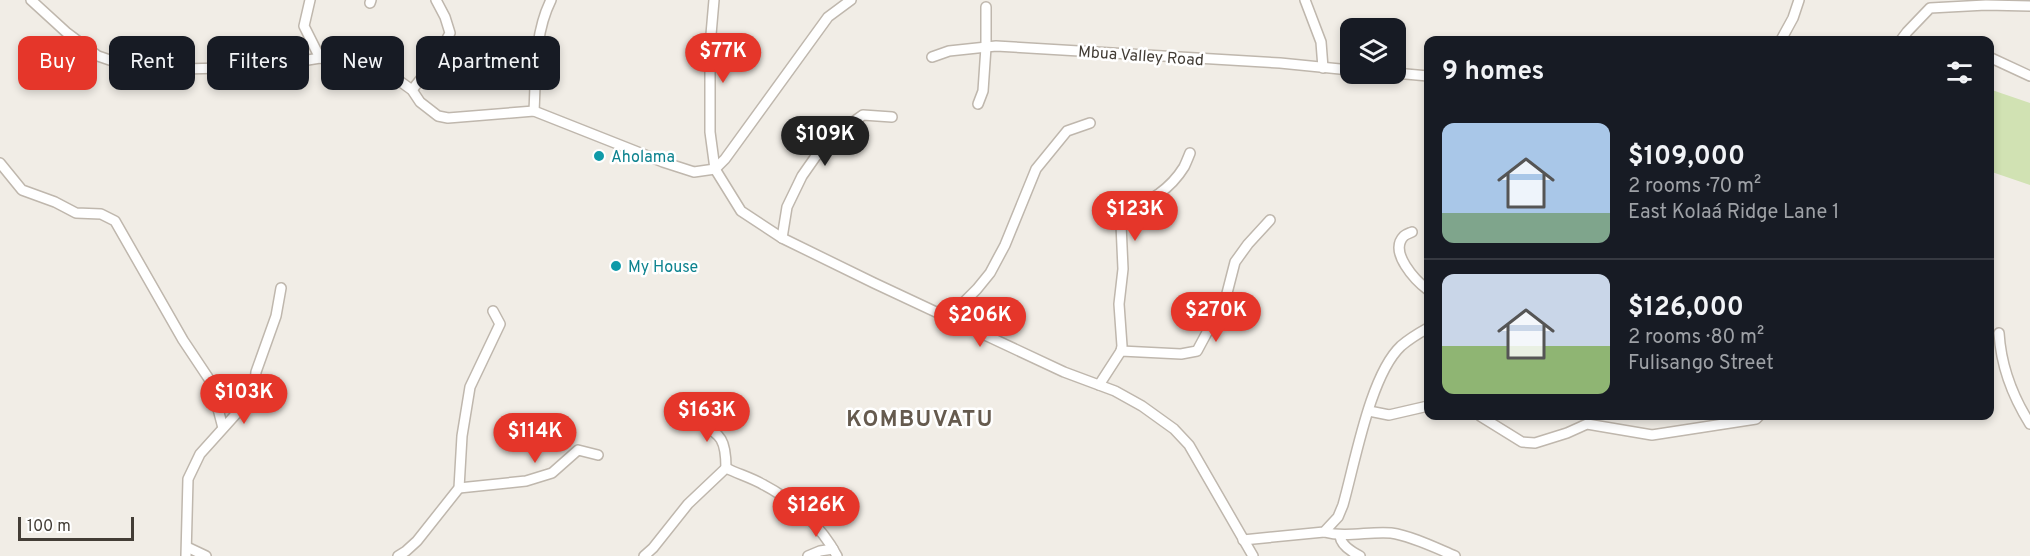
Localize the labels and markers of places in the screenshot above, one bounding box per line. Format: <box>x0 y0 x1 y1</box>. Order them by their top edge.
pin: $77K <box>687 33 759 84</box>
pin: $109K <box>783 116 867 167</box>
place label: Aholama <box>611 148 675 168</box>
marker: Aholama <box>592 149 606 163</box>
pin: $123K <box>1093 191 1177 242</box>
place label: My House <box>628 258 698 278</box>
marker: My House <box>609 259 623 273</box>
pin: $270K <box>1174 292 1258 343</box>
pin: $206K <box>938 297 1022 348</box>
pin: $103K <box>202 374 286 425</box>
pin: $163K <box>665 392 749 443</box>
pin: $114K <box>493 413 577 464</box>
pin: $126K <box>774 487 858 538</box>

